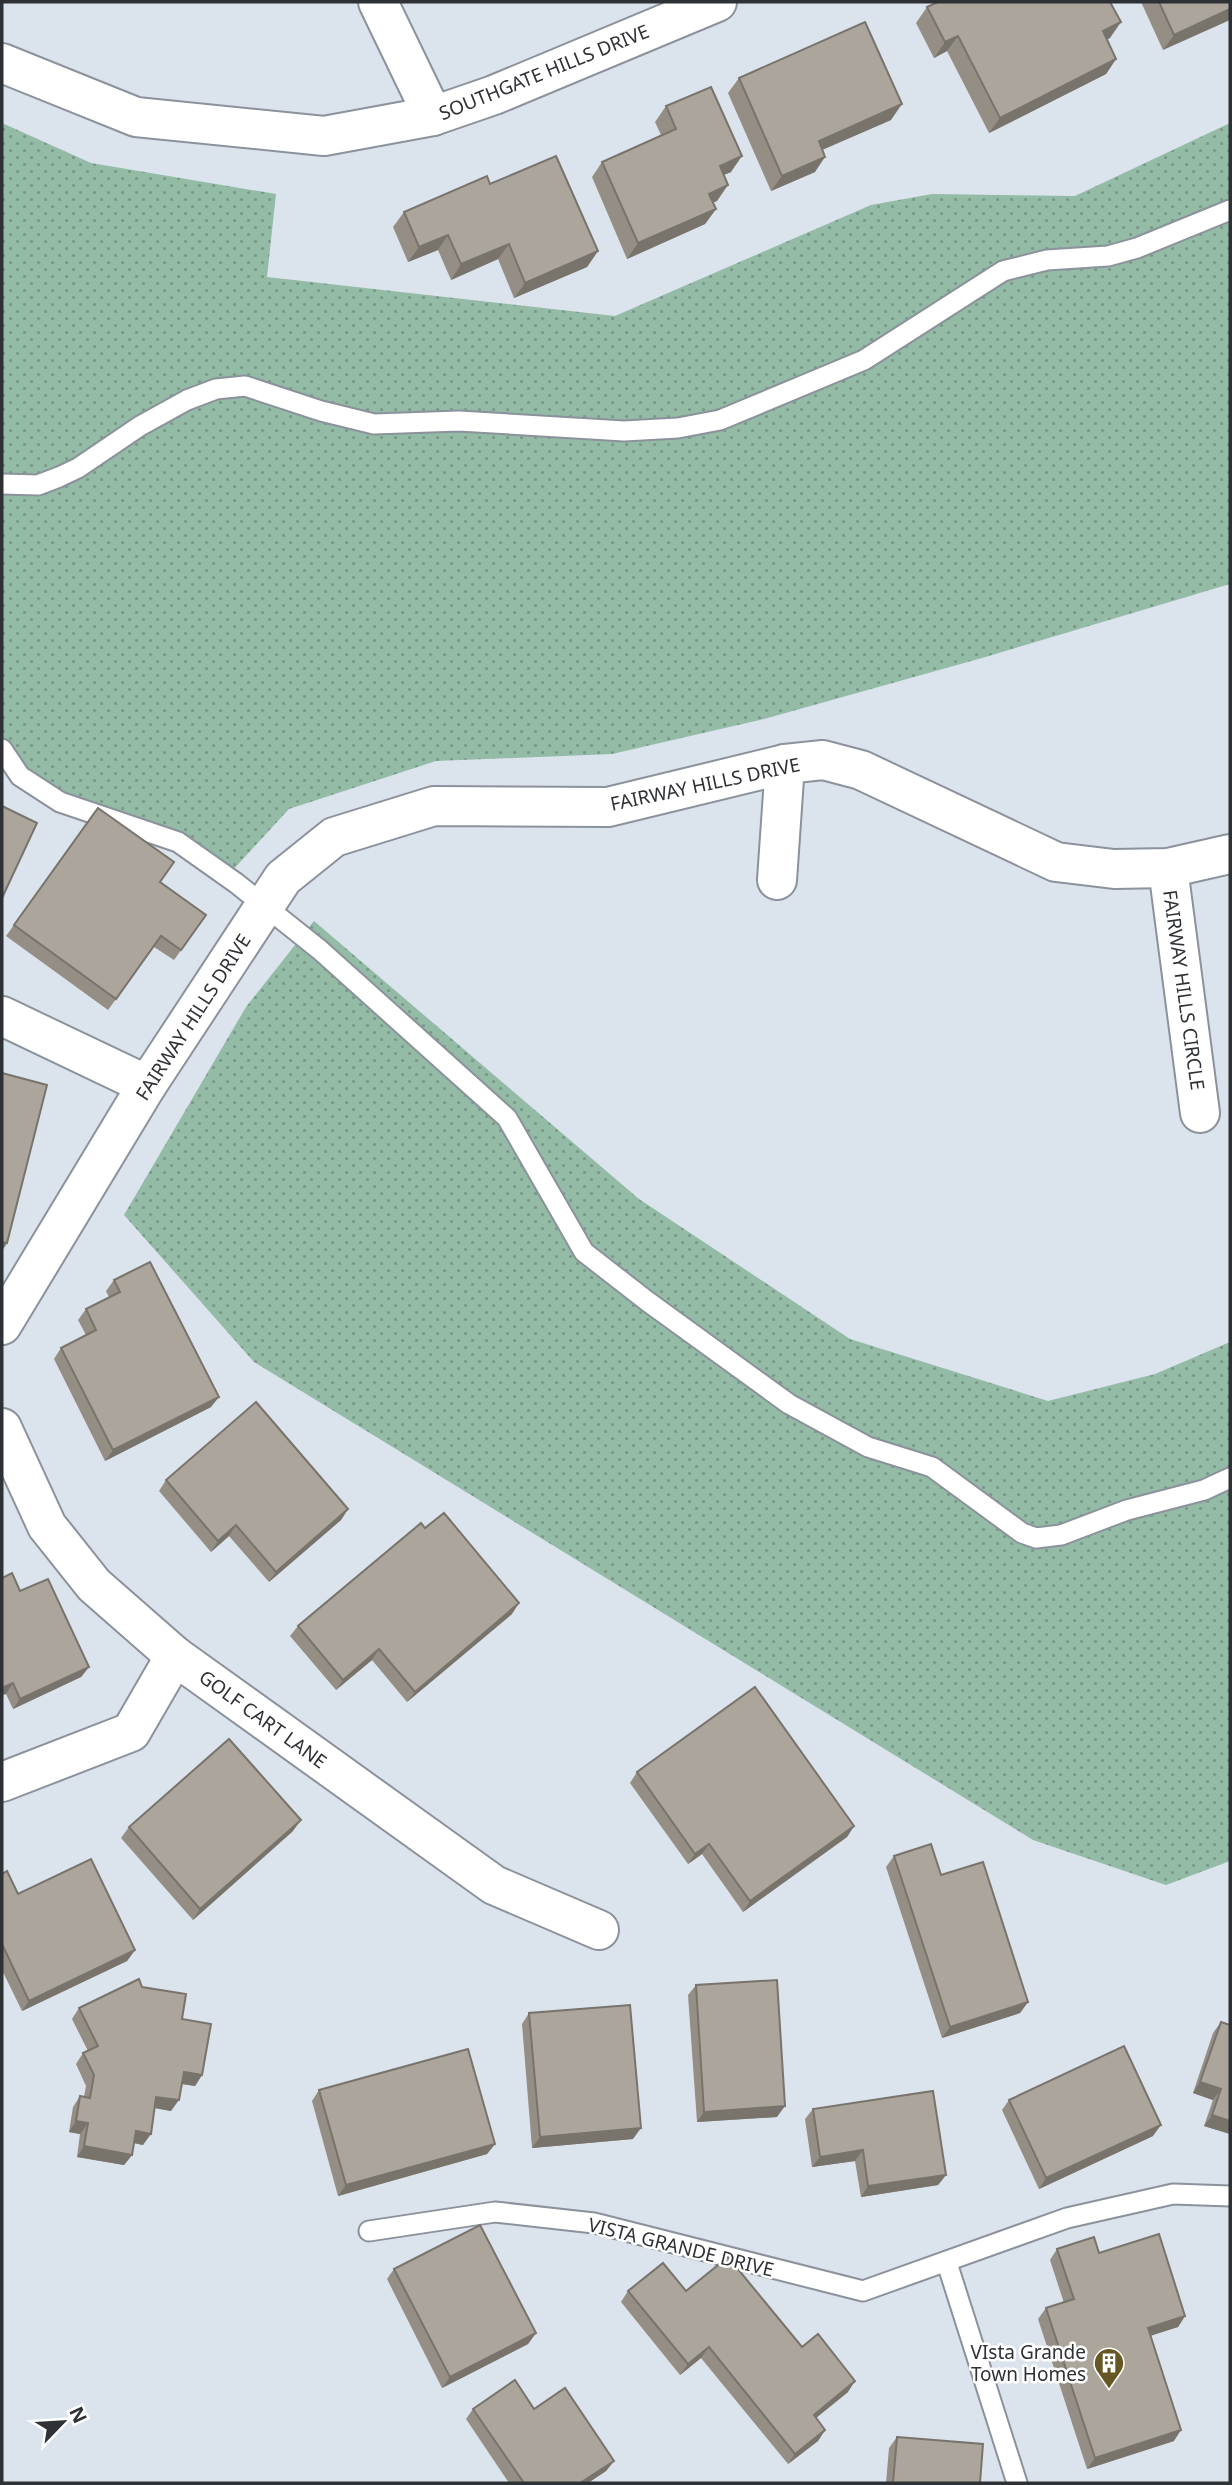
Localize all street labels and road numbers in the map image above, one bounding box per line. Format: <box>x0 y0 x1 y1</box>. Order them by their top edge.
street label: SOUTHGATE HILLS DRIVE <box>435 18 653 126</box>
street label: FAIRWAY HILLS DRIVE <box>608 751 802 817</box>
street label: FAIRWAY HILLS CIRCLE <box>1157 888 1211 1092</box>
street label: FAIRWAY HILLS DRIVE <box>129 929 257 1105</box>
street label: GOLF CART LANE <box>194 1664 332 1774</box>
street label: VISTA GRANDE DRIVE <box>586 2211 776 2283</box>

